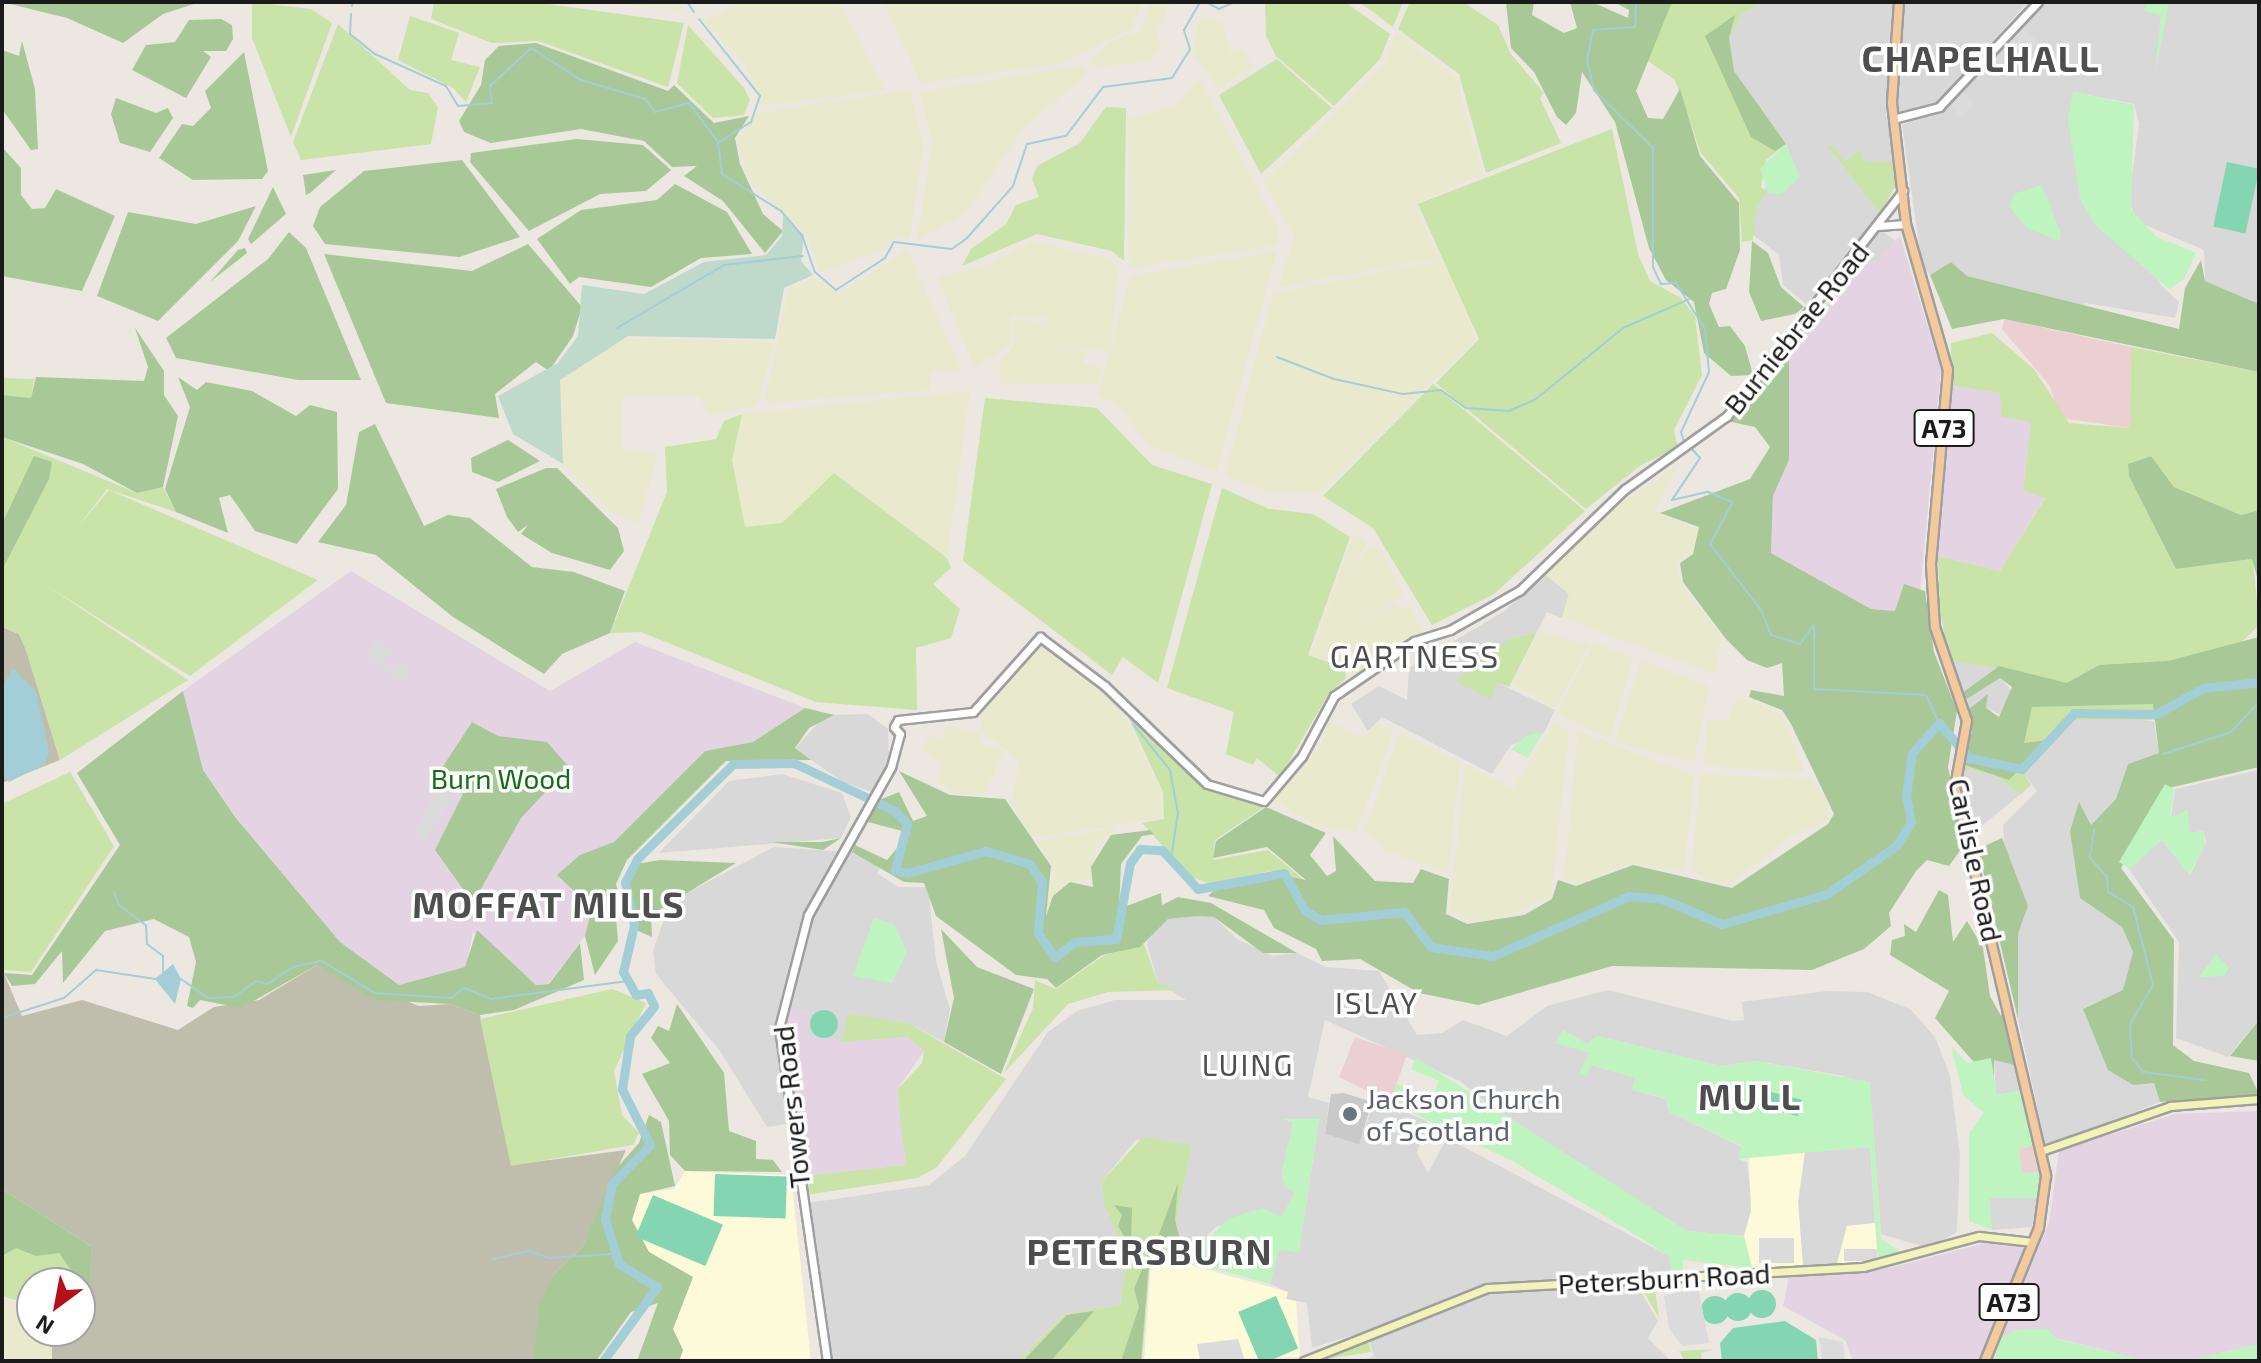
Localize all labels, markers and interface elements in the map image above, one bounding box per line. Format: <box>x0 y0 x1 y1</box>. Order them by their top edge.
district label: CHAPELHALL <box>1862 36 2100 80</box>
street label: Burniebrae Road <box>1717 235 1875 421</box>
road number: A73 <box>1912 406 1976 450</box>
district label: GARTNESS <box>1330 636 1500 674</box>
park label: Burn Wood <box>431 761 571 795</box>
street label: Carlisle Road <box>1942 775 2010 945</box>
district label: MOFFAT MILLS <box>412 882 686 926</box>
district label: ISLAY <box>1335 984 1419 1020</box>
street label: Towers Road <box>766 1024 816 1190</box>
district label: LUING <box>1202 1046 1294 1082</box>
district label: MULL <box>1698 1074 1802 1118</box>
place label: Jackson Church of Scotland <box>1366 1081 1560 1147</box>
marker: Jackson Church of Scotland <box>1341 1105 1359 1123</box>
district label: PETERSBURN <box>1027 1229 1273 1273</box>
street label: Petersburn Road <box>1557 1256 1771 1300</box>
north arrow <box>16 1267 96 1347</box>
road number: A73 <box>1977 1280 2041 1324</box>
text: N <box>31 1310 58 1341</box>

